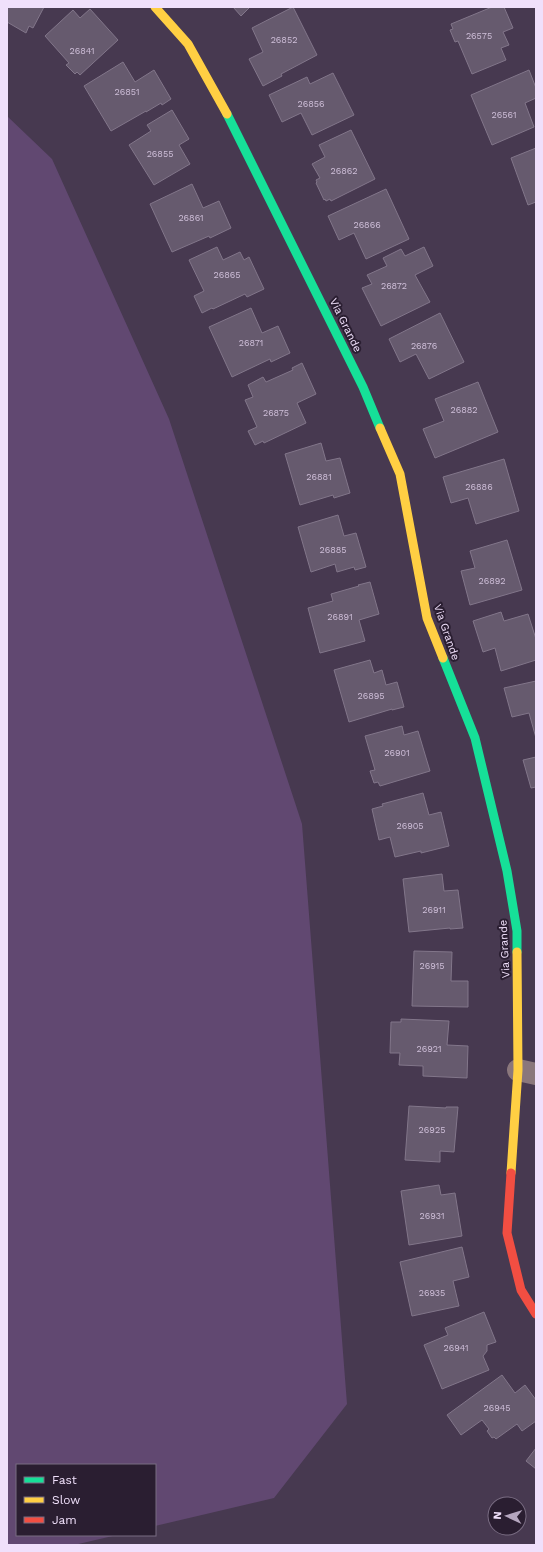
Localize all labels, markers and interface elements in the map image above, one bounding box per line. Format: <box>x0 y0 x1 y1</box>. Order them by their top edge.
house number: 26575 <box>466 31 492 41</box>
house number: 26852 <box>271 35 297 45</box>
house number: 26841 <box>69 46 95 56</box>
house number: 26851 <box>114 87 140 97</box>
house number: 26856 <box>298 99 324 109</box>
house number: 26561 <box>492 110 516 120</box>
house number: 26855 <box>147 149 173 159</box>
house number: 26862 <box>331 166 357 176</box>
house number: 26861 <box>178 213 204 223</box>
house number: 26866 <box>353 220 381 230</box>
house number: 26865 <box>214 270 240 280</box>
house number: 26872 <box>381 281 407 291</box>
street label: Via Grande <box>327 296 364 354</box>
house number: 26871 <box>239 338 263 348</box>
house number: 26876 <box>411 341 437 351</box>
house number: 26882 <box>450 405 478 415</box>
house number: 26875 <box>263 408 289 418</box>
house number: 26881 <box>306 472 332 482</box>
house number: 26886 <box>465 482 493 492</box>
house number: 26885 <box>319 545 347 555</box>
house number: 26892 <box>478 576 506 586</box>
street label: Via Grande <box>431 602 462 662</box>
house number: 26891 <box>327 612 353 622</box>
house number: 26895 <box>357 691 385 701</box>
house number: 26901 <box>384 748 410 758</box>
house number: 26905 <box>396 821 424 831</box>
house number: 26911 <box>422 905 446 915</box>
street label: Via Grande <box>496 919 513 978</box>
house number: 26915 <box>419 961 445 971</box>
house number: 26921 <box>416 1044 442 1054</box>
house number: 26925 <box>419 1125 445 1135</box>
house number: 26931 <box>420 1211 444 1221</box>
house number: 26935 <box>419 1288 445 1298</box>
house number: 26941 <box>443 1343 469 1353</box>
house number: 26945 <box>483 1403 511 1413</box>
legend <box>16 1464 156 1536</box>
text: Fast <box>52 1473 77 1487</box>
text: Slow <box>52 1493 80 1507</box>
north arrow <box>487 1496 527 1536</box>
text: N <box>491 1511 504 1520</box>
text: Jam <box>52 1513 77 1527</box>

